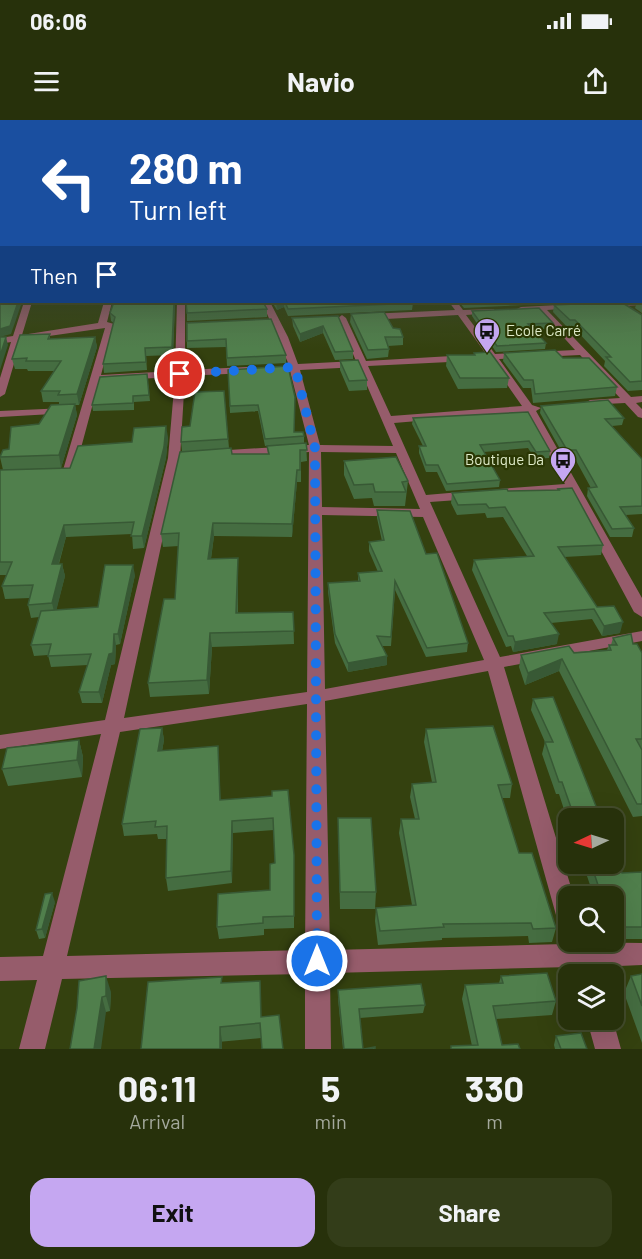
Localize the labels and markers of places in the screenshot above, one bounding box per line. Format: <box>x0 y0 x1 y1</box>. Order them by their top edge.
bus stop icon: Ecole Carré <box>472 316 502 354</box>
place label: Ecole Carré <box>506 321 581 339</box>
pin <box>154 348 205 399</box>
bus stop icon: Boutique Da <box>548 445 578 483</box>
place label: Boutique Da <box>465 450 544 468</box>

